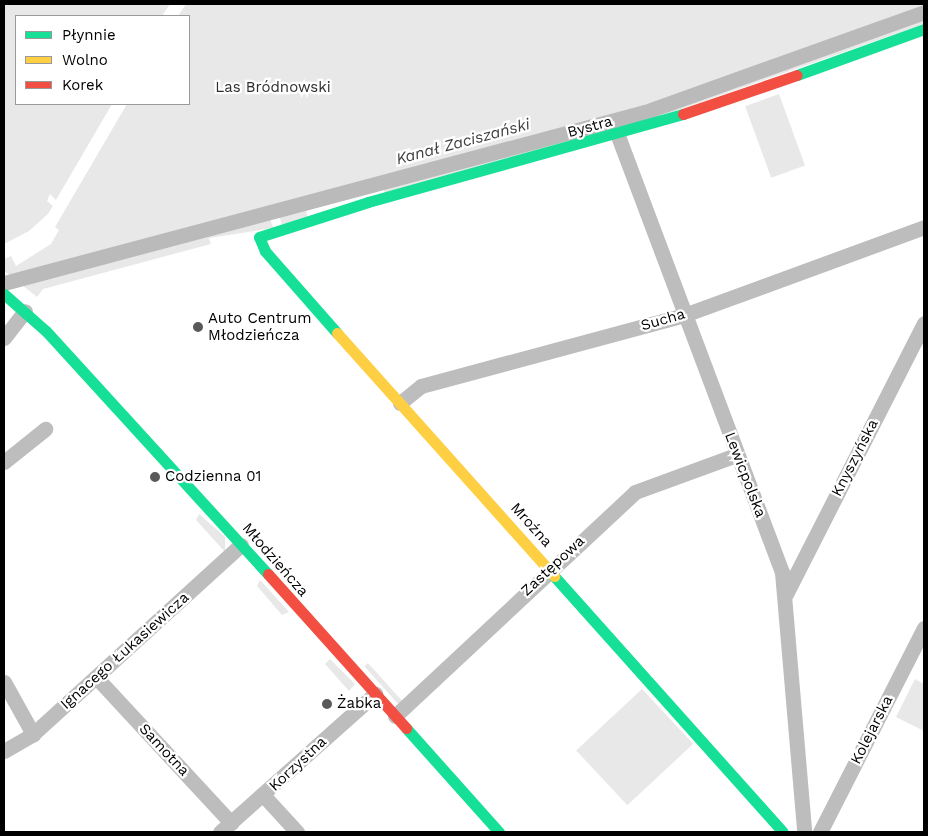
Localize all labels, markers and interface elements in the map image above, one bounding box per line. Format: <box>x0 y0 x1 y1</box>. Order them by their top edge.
legend <box>15 15 190 105</box>
text: Płynnie <box>62 26 116 44</box>
text: Wolno <box>62 51 108 69</box>
text: Korek <box>62 76 103 94</box>
park label: Las Bródnowski <box>215 79 331 97</box>
street label: Bystra <box>565 112 615 142</box>
water label: Kanał Zaciszański <box>394 115 532 169</box>
street label: Sucha <box>639 305 687 335</box>
place label: Auto Centrum Młodzieńcza <box>208 309 311 344</box>
marker: Auto Centrum Młodzieńcza <box>192 321 204 333</box>
street label: Knyszyńska <box>828 416 882 500</box>
street label: Lewicpolska <box>720 430 770 520</box>
place label: Codzienna 01 <box>165 468 262 486</box>
marker: Codzienna 01 <box>149 471 161 483</box>
street label: Mroźna <box>506 499 556 551</box>
street label: Młodzieńcza <box>238 520 312 600</box>
street label: Zastępowa <box>518 532 588 600</box>
street label: Ignacego Łukasiewicza <box>57 589 193 713</box>
street label: Kolejarska <box>847 693 897 767</box>
place label: Żabka <box>337 695 381 713</box>
marker: Żabka <box>321 698 333 710</box>
street label: Samotna <box>135 720 193 780</box>
street label: Korzystna <box>266 733 330 795</box>

